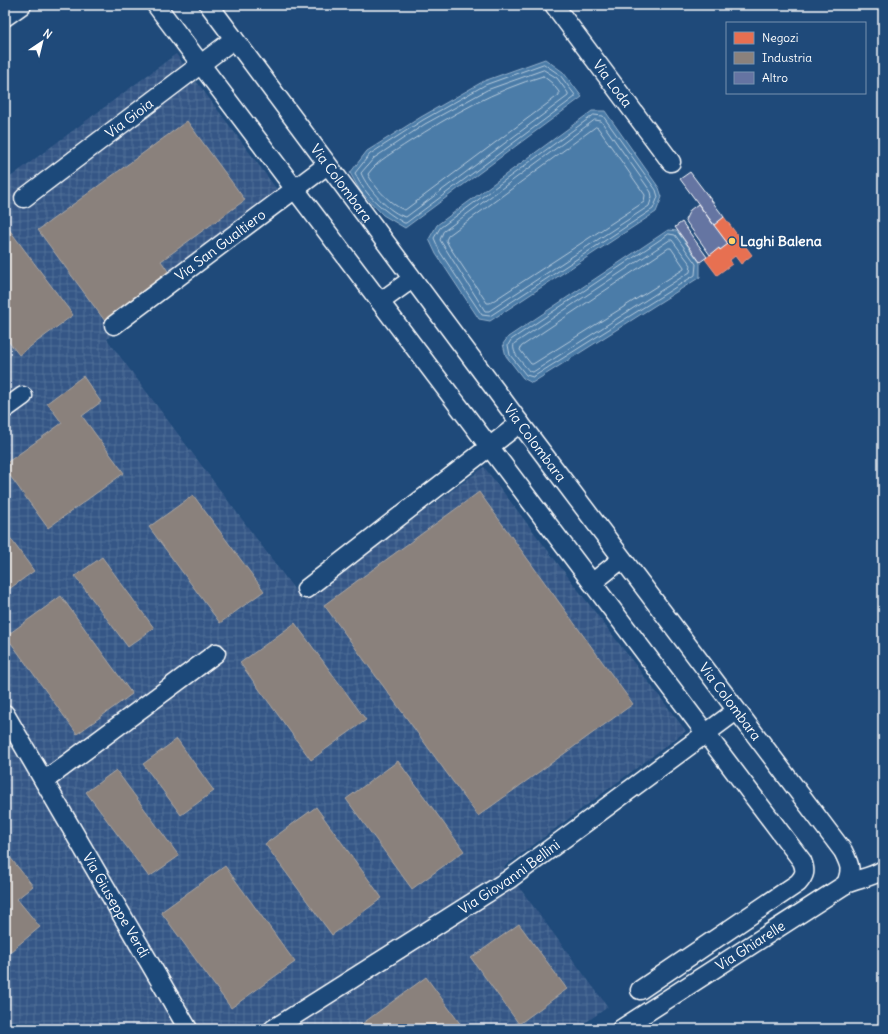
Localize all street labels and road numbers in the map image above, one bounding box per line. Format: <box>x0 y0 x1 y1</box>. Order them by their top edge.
street label: Via Loda <box>589 56 636 111</box>
street label: Via Gioia <box>102 94 157 142</box>
street label: Via Colombara <box>307 141 376 226</box>
street label: Via San Gualtiero <box>171 205 269 285</box>
street label: Via Colombara <box>500 400 570 485</box>
street label: Via Colombara <box>695 659 765 744</box>
street label: Via Giovanni Bellini <box>455 836 563 918</box>
street label: Via Giuseppe Verdi <box>79 849 153 961</box>
street label: Via Ghiarelle <box>712 917 789 975</box>

